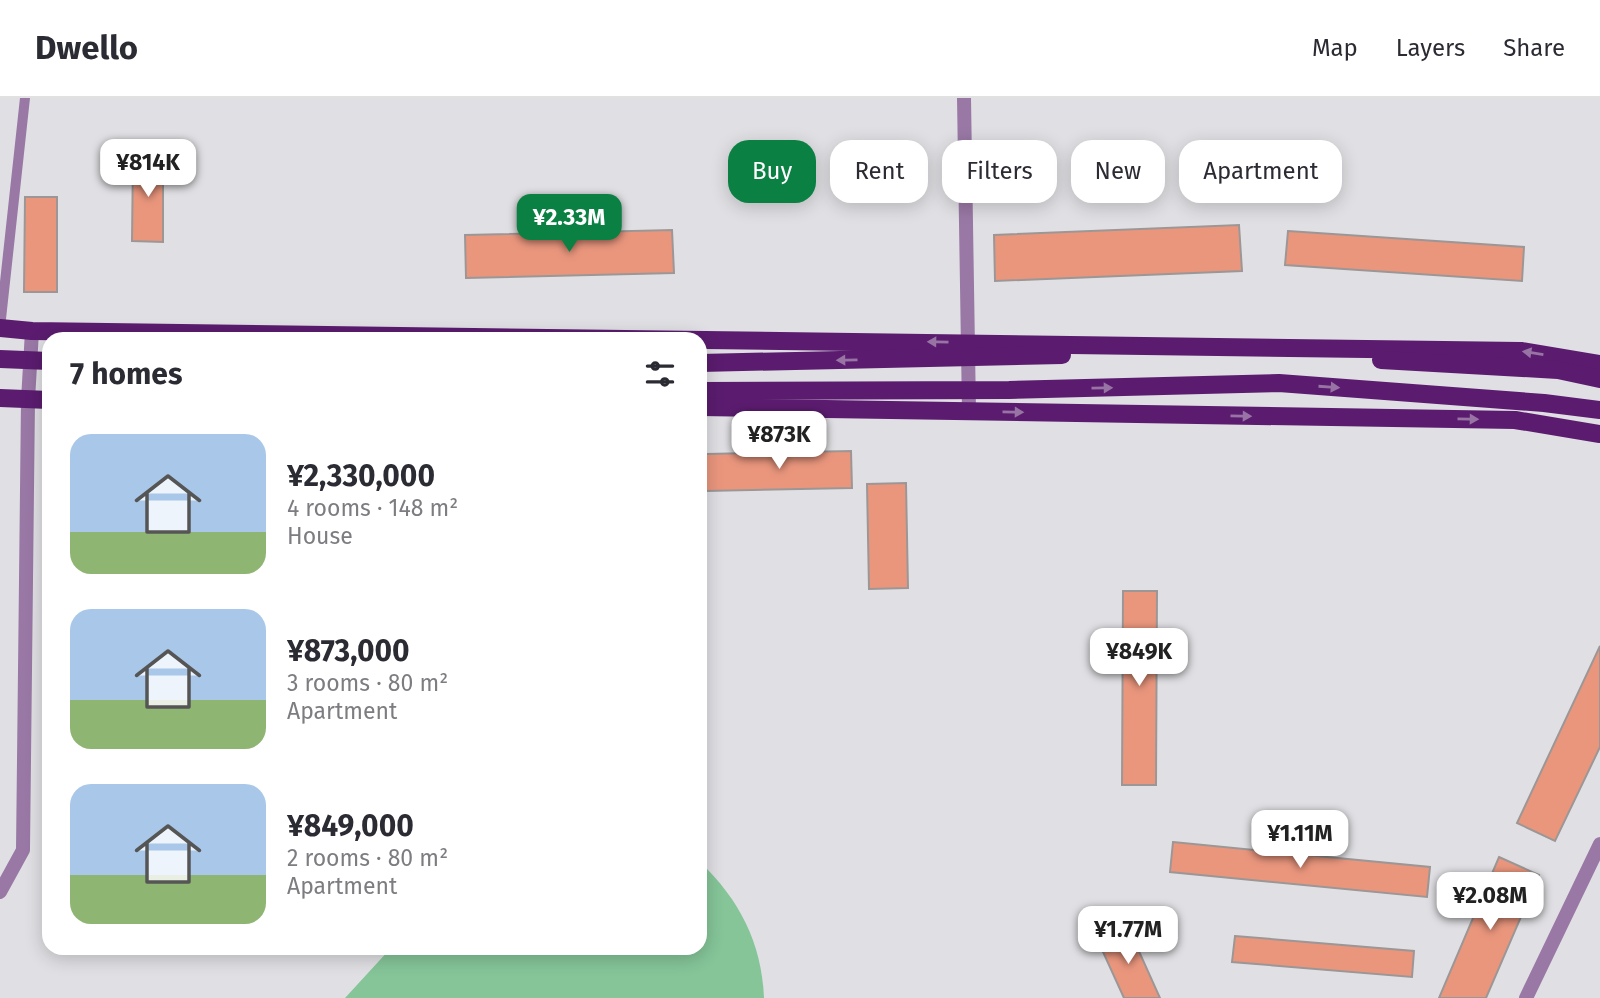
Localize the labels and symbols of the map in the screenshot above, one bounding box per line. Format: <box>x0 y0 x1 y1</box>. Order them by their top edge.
pin: ¥814K <box>99 140 197 199</box>
pin: ¥2.33M <box>512 194 626 254</box>
one-way arrow <box>927 336 949 348</box>
one-way arrow <box>1522 347 1544 358</box>
one-way arrow <box>836 354 858 365</box>
one-way arrow <box>1091 382 1113 393</box>
one-way arrow <box>1318 382 1340 393</box>
one-way arrow <box>1002 406 1024 418</box>
one-way arrow <box>1230 410 1252 421</box>
pin: ¥873K <box>730 412 828 471</box>
one-way arrow <box>1457 413 1479 425</box>
pin: ¥849K <box>1090 628 1188 688</box>
pin: ¥1.11M <box>1243 810 1357 870</box>
pin: ¥2.08M <box>1433 872 1547 932</box>
pin: ¥1.77M <box>1071 906 1185 966</box>

